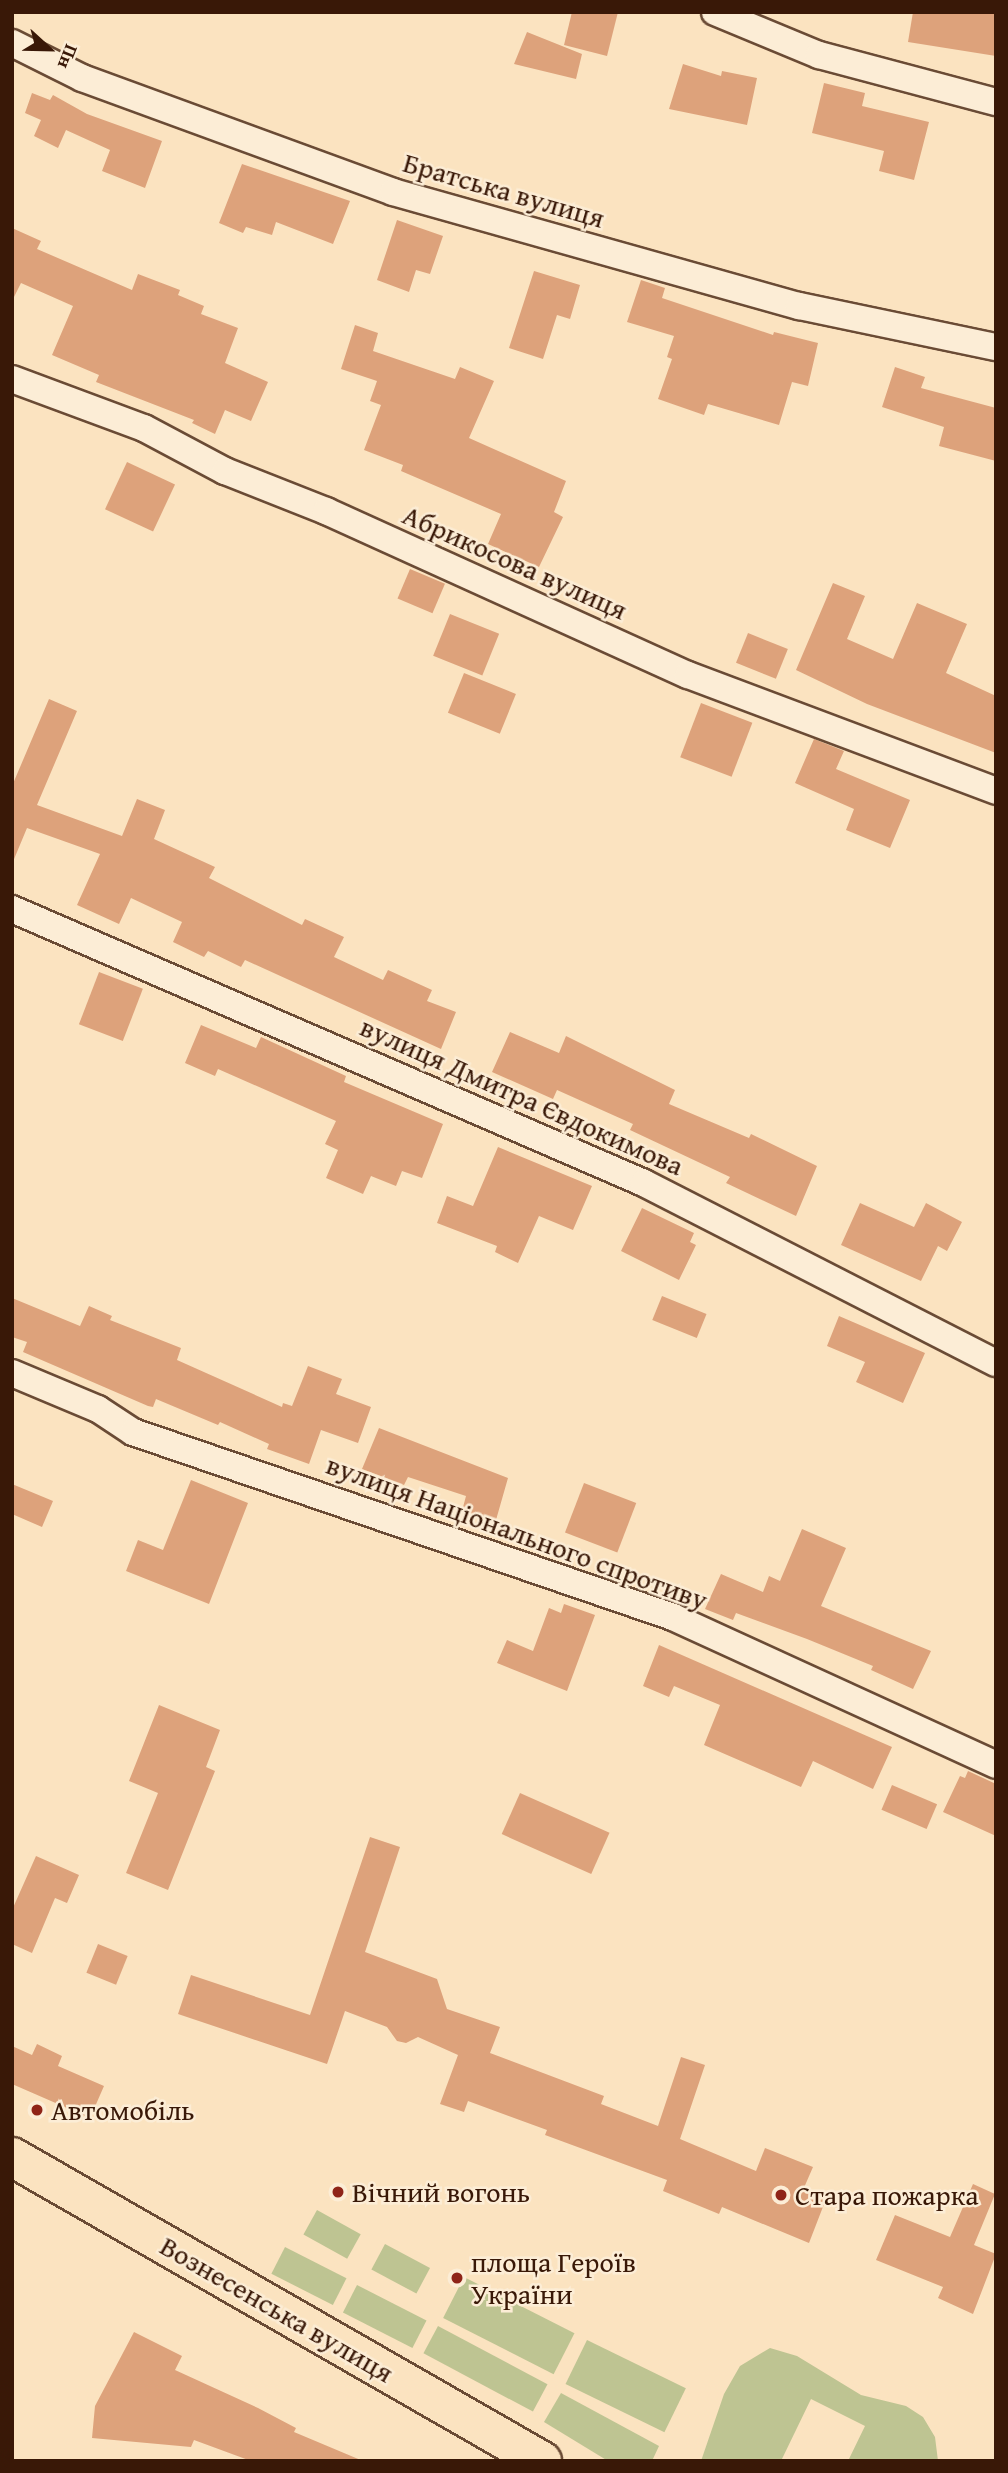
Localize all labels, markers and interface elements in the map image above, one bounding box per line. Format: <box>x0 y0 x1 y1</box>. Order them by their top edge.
north arrow <box>14 14 84 84</box>
text: Пн <box>51 40 86 73</box>
street label: Братська вулиця <box>400 145 608 235</box>
street label: Абрикосова вулиця <box>398 497 632 627</box>
street label: вулиця Дмитра Євдокимова <box>355 1009 689 1183</box>
street label: вулиця Національного спротиву <box>322 1447 712 1617</box>
place label: Автомобіль <box>51 2093 195 2127</box>
marker: Автомобіль <box>29 2102 45 2118</box>
place label: Вічний вогонь <box>352 2175 530 2209</box>
place label: Стара пожарка <box>795 2178 979 2212</box>
marker: Вічний вогонь <box>330 2184 346 2200</box>
marker: Стара пожарка <box>773 2187 789 2203</box>
street label: Вознесенська вулиця <box>155 2229 399 2389</box>
place label: площа Героїв України <box>471 2245 636 2311</box>
marker: площа Героїв України <box>449 2270 465 2286</box>

